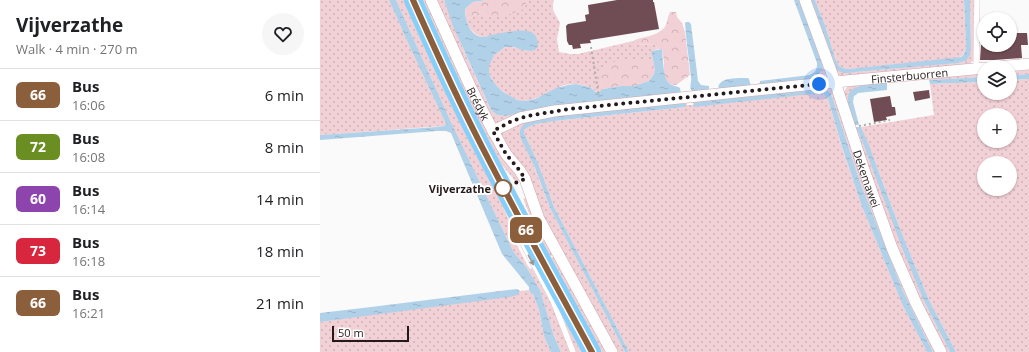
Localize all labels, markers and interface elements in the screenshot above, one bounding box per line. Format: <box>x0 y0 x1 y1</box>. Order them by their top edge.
text: Vijverzathe <box>16 12 123 38</box>
map controls <box>977 12 1017 196</box>
button: locate <box>977 12 1017 52</box>
button: heart <box>262 13 304 55</box>
text: Walk · 4 min · 270 m <box>16 40 138 58</box>
button: layers <box>977 60 1017 100</box>
street label: Finsterbuorren <box>870 64 949 86</box>
your location <box>809 74 829 94</box>
text: Bus <box>72 76 99 96</box>
street label: Brédyk <box>464 84 494 123</box>
text: 66 <box>30 85 46 104</box>
text: 6 min <box>265 85 304 105</box>
text: 16:06 <box>72 96 105 114</box>
button: + <box>977 108 1017 148</box>
text: Bus <box>72 128 99 148</box>
text: 72 <box>30 137 46 156</box>
text: 8 min <box>265 137 304 157</box>
text: 16:08 <box>72 148 105 166</box>
street label: Dekemawei <box>850 148 884 209</box>
button: − <box>977 156 1017 196</box>
marker: Vijverzathe <box>494 179 512 197</box>
text: Bus <box>72 180 99 200</box>
place label: Vijverzathe <box>429 181 491 196</box>
text: 60 <box>30 189 46 208</box>
text: 14 min <box>256 189 304 209</box>
text: 16:14 <box>72 200 105 218</box>
line badge: 66 <box>508 217 544 243</box>
text: 66 <box>518 220 534 239</box>
text: Bus <box>72 232 99 252</box>
text: 73 <box>30 241 46 260</box>
text: 18 min <box>256 241 304 261</box>
text: 16:18 <box>72 252 105 270</box>
one-way arrow <box>528 254 534 266</box>
text: Bus <box>72 284 99 304</box>
text: 66 <box>30 293 46 312</box>
text: 21 min <box>256 293 304 313</box>
text: 16:21 <box>72 304 105 322</box>
scale bar <box>332 324 409 343</box>
text: 50 m <box>338 325 364 340</box>

